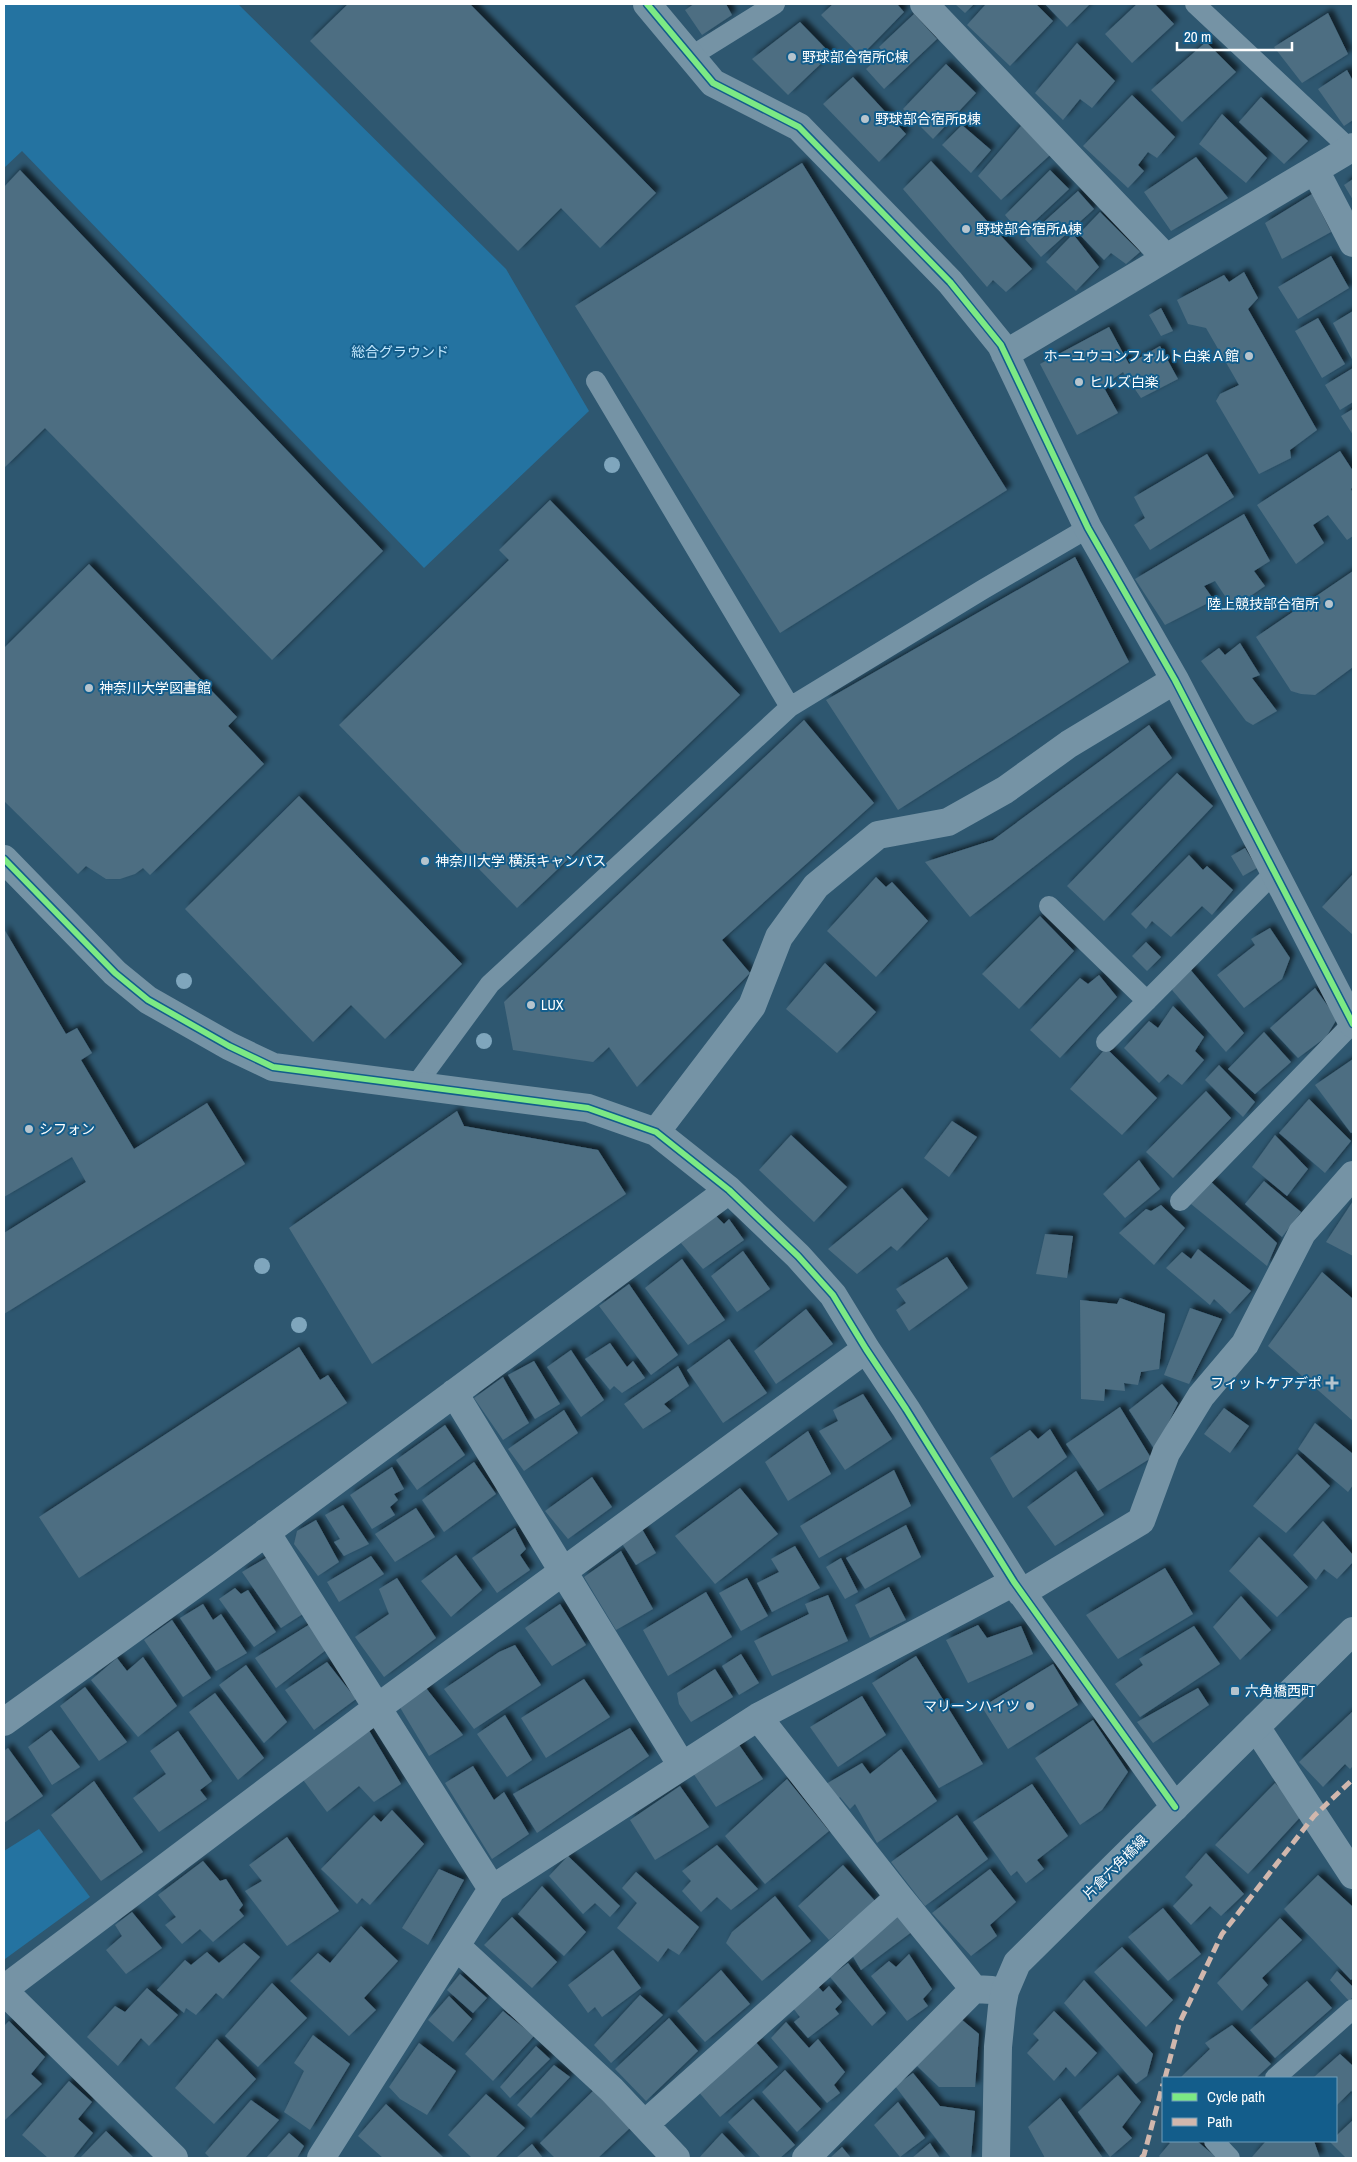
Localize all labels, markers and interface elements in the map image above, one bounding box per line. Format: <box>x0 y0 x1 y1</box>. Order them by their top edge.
scale bar <box>1177 20 1292 52</box>
text: 20 m <box>1184 26 1211 47</box>
place label: 野球部合宿所C棟 <box>802 48 908 66</box>
marker: 野球部合宿所C棟 <box>786 51 798 63</box>
place label: 野球部合宿所B棟 <box>875 110 981 128</box>
marker: 野球部合宿所B棟 <box>859 113 871 125</box>
place label: 野球部合宿所A棟 <box>976 220 1082 238</box>
marker: 野球部合宿所A棟 <box>960 223 972 235</box>
park label: 総合グラウンド <box>351 343 449 361</box>
place label: ホーユウコンフォルト白楽Ａ館 <box>1043 347 1239 365</box>
marker: ホーユウコンフォルト白楽Ａ館 <box>1243 350 1255 362</box>
place label: ヒルズ白楽 <box>1089 373 1159 391</box>
marker: ヒルズ白楽 <box>1073 376 1085 388</box>
place label: 陸上競技部合宿所 <box>1207 595 1319 613</box>
marker: 陸上競技部合宿所 <box>1323 598 1335 610</box>
place label: 神奈川大学図書館 <box>99 679 211 697</box>
marker: 神奈川大学図書館 <box>83 682 95 694</box>
place label: 神奈川大学 横浜キャンパス <box>435 852 606 870</box>
marker: 神奈川大学 横浜キャンパス <box>419 855 431 867</box>
place label: LUX <box>541 996 564 1014</box>
marker: LUX <box>525 999 537 1011</box>
place label: シフォン <box>39 1120 95 1138</box>
marker: シフォン <box>23 1123 35 1135</box>
place label: フィットケアデポ <box>1210 1374 1322 1392</box>
marker: フィットケアデポ <box>1326 1377 1338 1389</box>
place label: 六角橋西町 <box>1245 1682 1315 1700</box>
marker: 六角橋西町 <box>1229 1685 1241 1697</box>
place label: マリーンハイツ <box>923 1697 1020 1715</box>
marker: マリーンハイツ <box>1024 1700 1036 1712</box>
street label: 片倉六角橋線 <box>1079 1831 1151 1903</box>
legend <box>1162 2077 1337 2142</box>
text: Cycle path <box>1207 2086 1265 2107</box>
text: Path <box>1207 2111 1232 2132</box>

